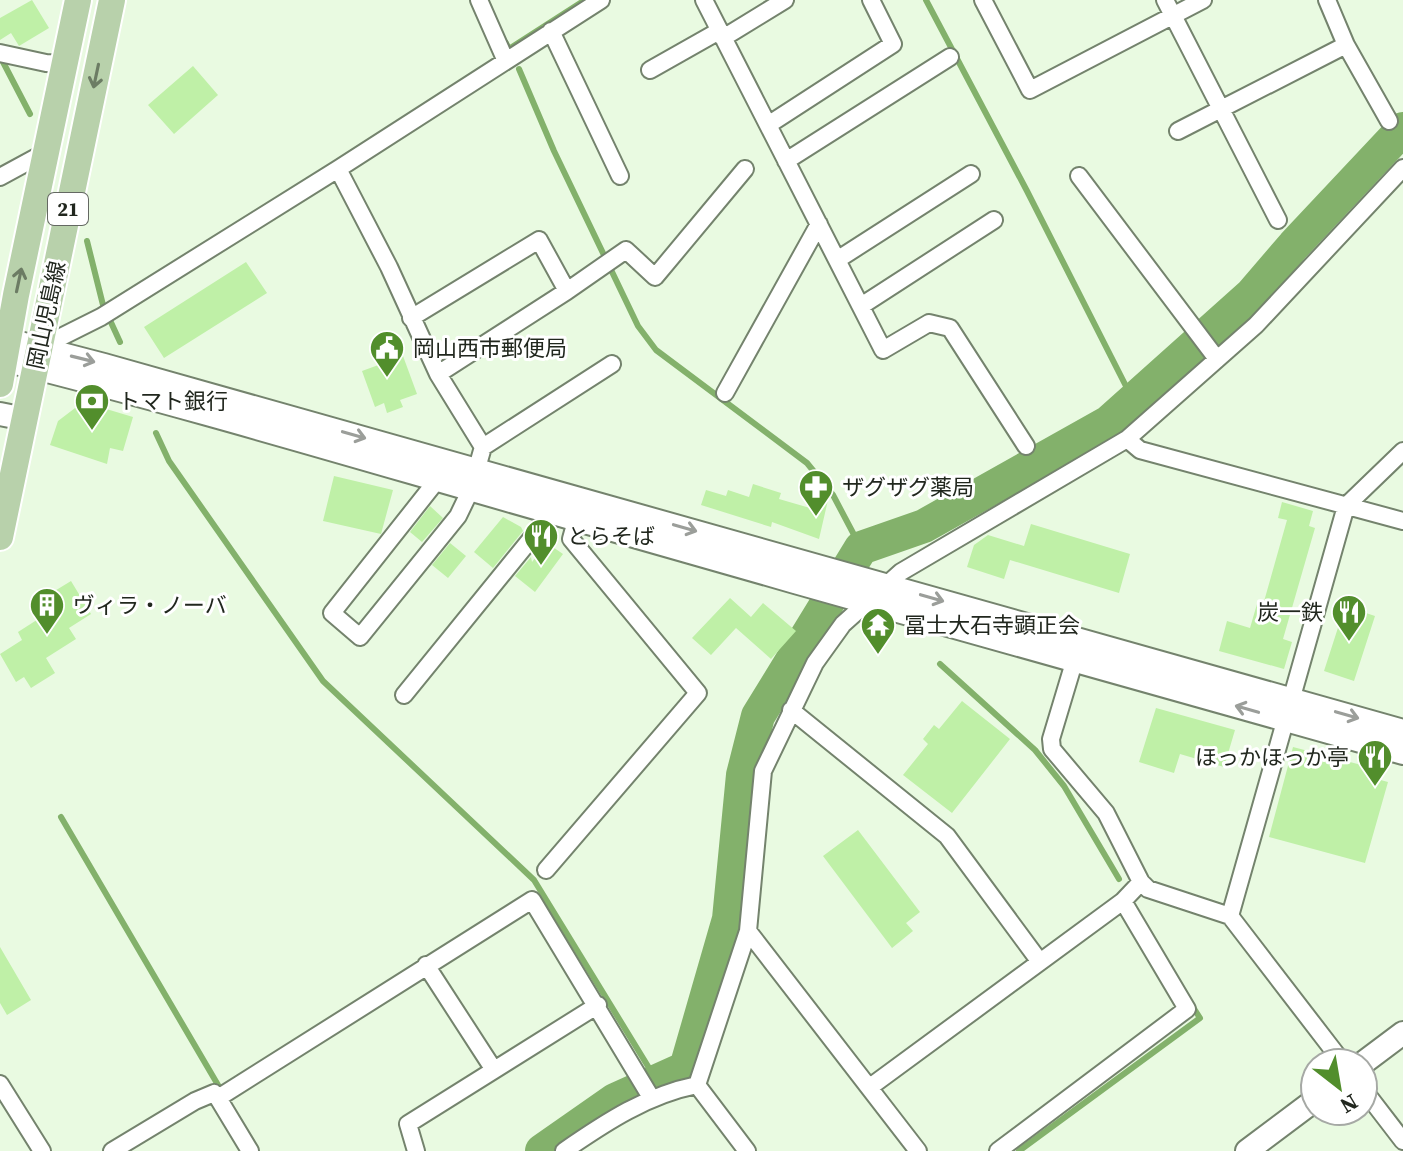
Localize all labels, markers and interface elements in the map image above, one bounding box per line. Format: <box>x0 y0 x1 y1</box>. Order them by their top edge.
one-way arrow <box>88 63 103 89</box>
road number: 21 <box>48 193 88 225</box>
street label: 岡山児島線 <box>20 258 72 372</box>
one-way arrow <box>12 268 27 293</box>
public building icon: 岡山西市郵便局 <box>368 329 406 379</box>
place label: 岡山西市郵便局 <box>413 333 567 363</box>
one-way arrow <box>70 353 96 368</box>
bank icon: トマト銀行 <box>73 382 111 432</box>
place label: トマト銀行 <box>118 386 228 416</box>
one-way arrow <box>340 428 366 443</box>
pharmacy icon: ザグザグ薬局 <box>797 468 835 518</box>
place label: ザグザグ薬局 <box>842 472 974 502</box>
restaurant icon: とらそば <box>522 517 560 567</box>
place label: とらそば <box>567 521 655 551</box>
one-way arrow <box>671 521 697 536</box>
building icon: ヴィラ・ノーバ <box>28 586 66 636</box>
place label: ヴィラ・ノーバ <box>73 590 227 620</box>
one-way arrow <box>919 591 945 606</box>
restaurant icon: 炭一鉄 <box>1330 593 1368 643</box>
place label: 炭一鉄 <box>1257 597 1323 627</box>
temple icon: 冨士大石寺顕正会 <box>859 606 897 656</box>
place label: 冨士大石寺顕正会 <box>904 610 1080 640</box>
one-way arrow <box>1235 701 1261 716</box>
one-way arrow <box>1333 708 1359 723</box>
restaurant icon: ほっかほっか亭 <box>1356 738 1394 788</box>
place label: ほっかほっか亭 <box>1195 742 1349 772</box>
north arrow <box>1299 1047 1379 1127</box>
text: N <box>1335 1087 1364 1121</box>

